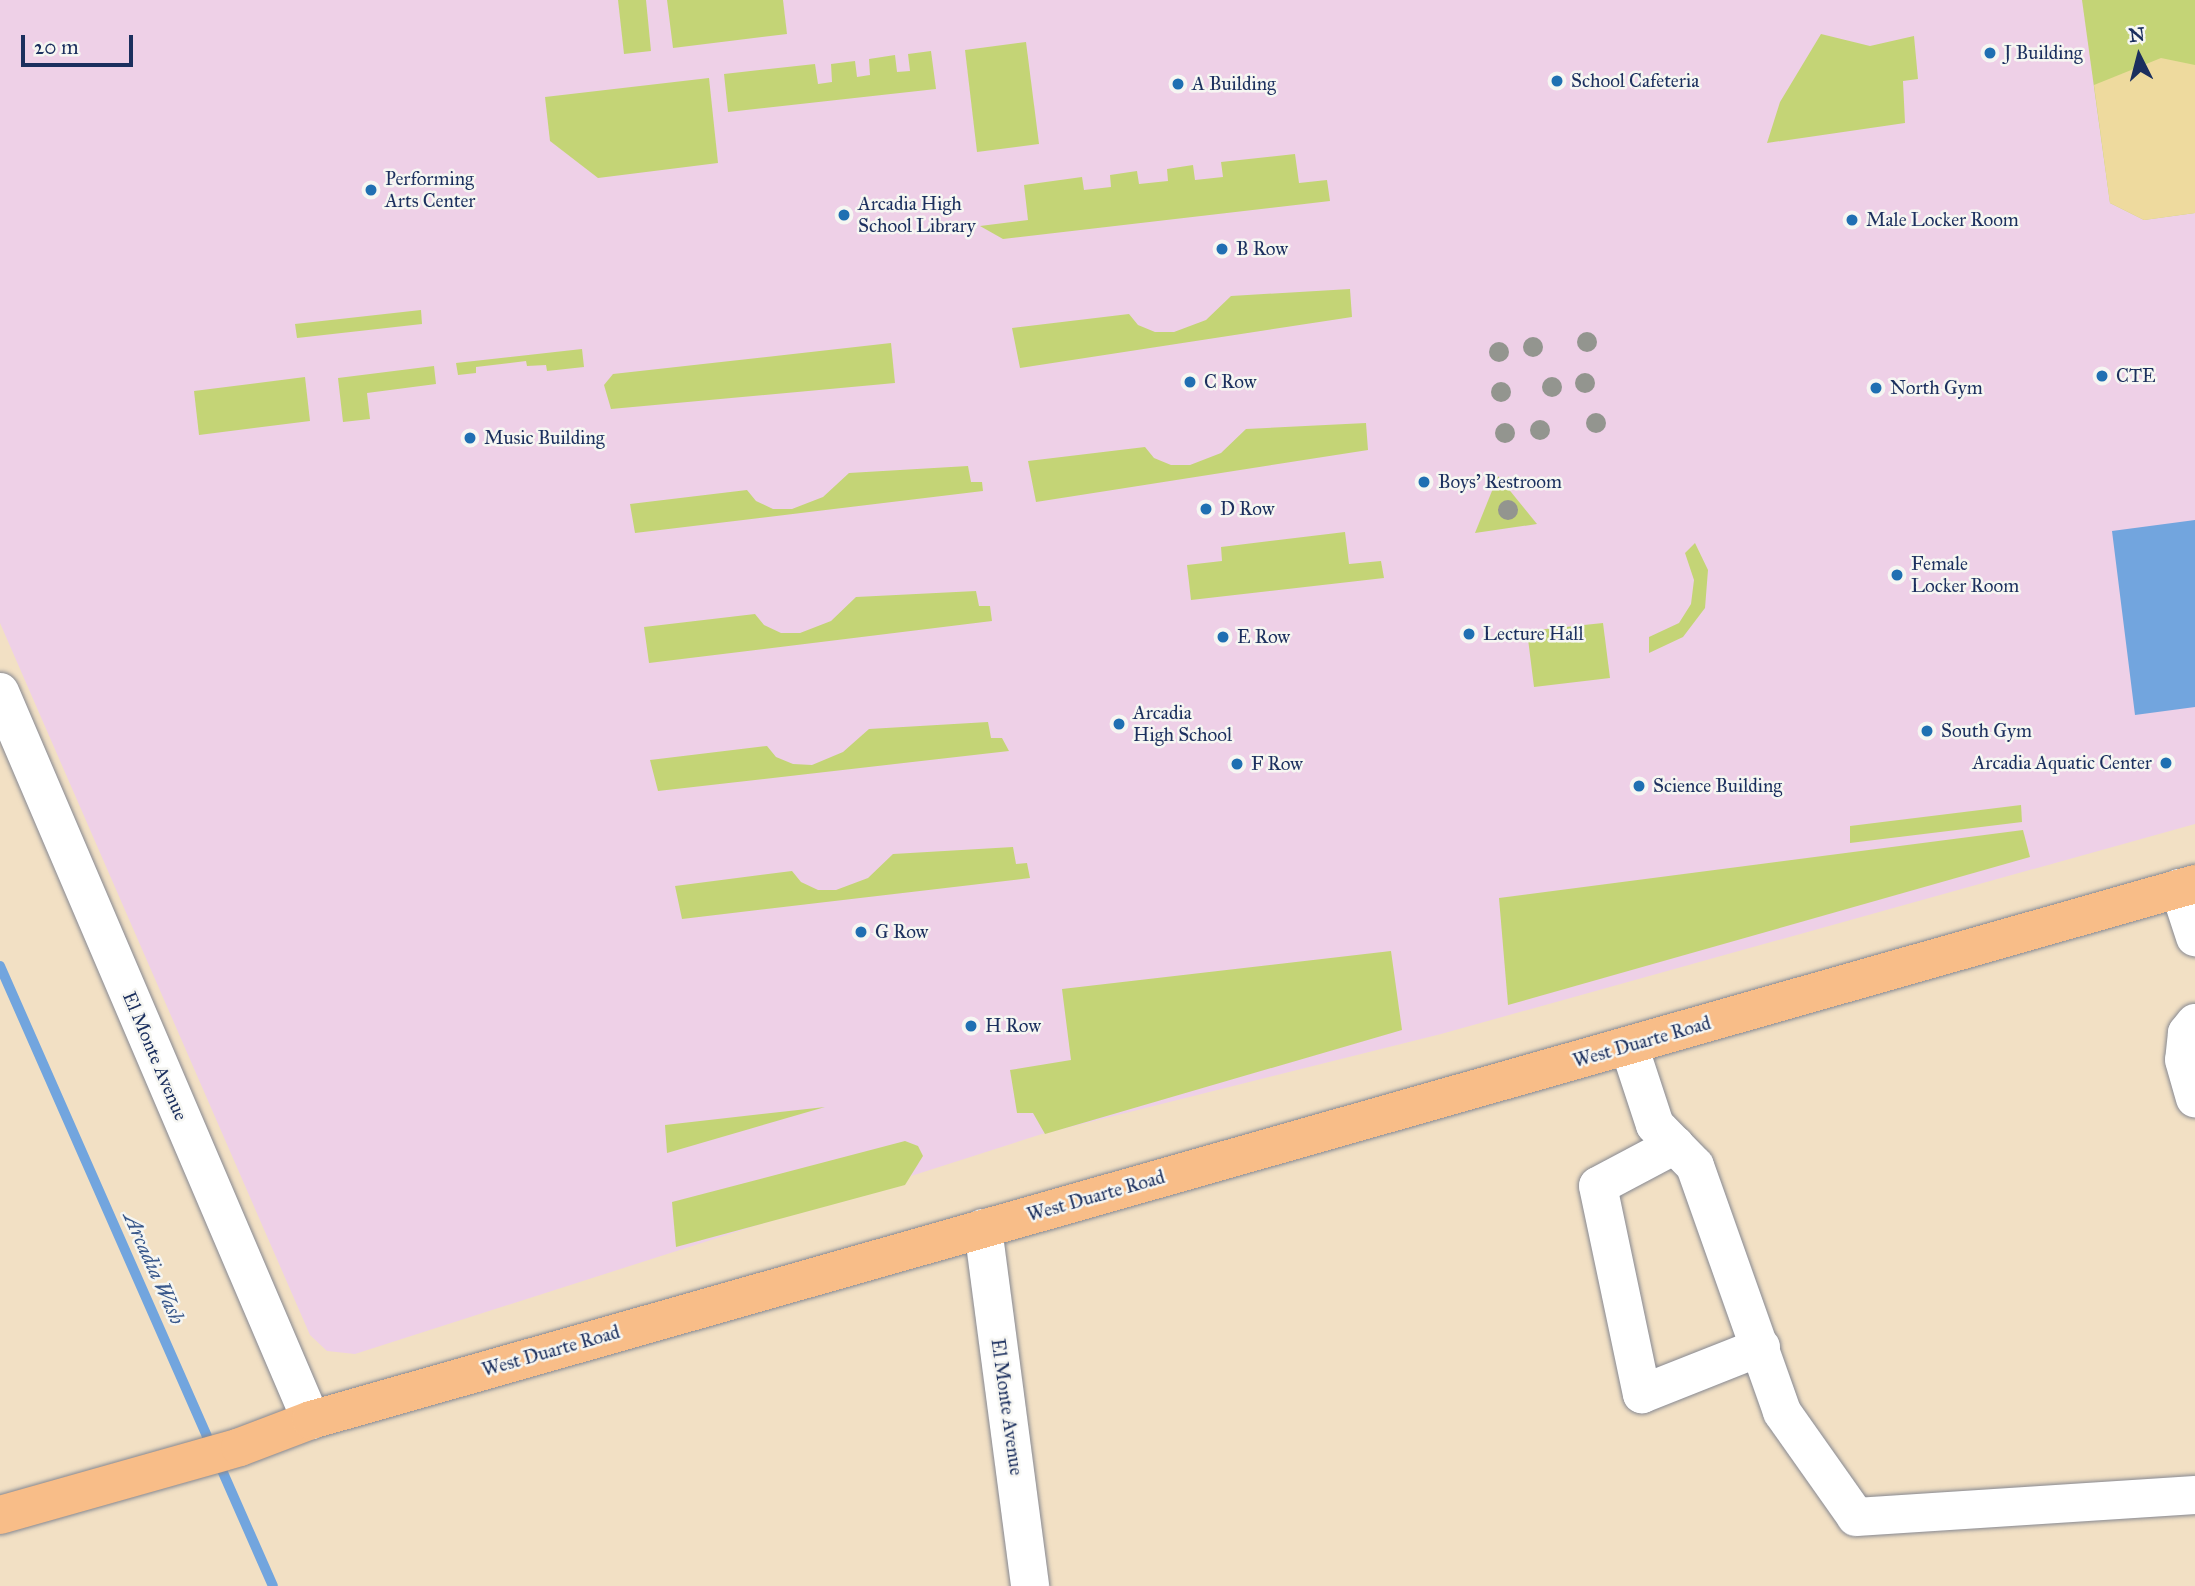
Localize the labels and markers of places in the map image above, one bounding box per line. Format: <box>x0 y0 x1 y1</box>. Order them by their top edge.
place label: J Building <box>2004 42 2083 64</box>
marker: J Building <box>1982 45 1998 61</box>
place label: School Cafeteria <box>1571 70 1699 92</box>
place label: A Building <box>1192 73 1276 95</box>
marker: School Cafeteria <box>1549 73 1565 89</box>
marker: A Building <box>1170 76 1186 92</box>
place label: Performing Arts Center <box>385 168 475 212</box>
marker: Performing Arts Center <box>363 182 379 198</box>
place label: Arcadia High School Library <box>858 193 976 237</box>
marker: Arcadia High School Library <box>836 207 852 223</box>
place label: Male Locker Room <box>1866 209 2019 231</box>
marker: Male Locker Room <box>1844 212 1860 228</box>
place label: B Row <box>1236 238 1288 260</box>
marker: B Row <box>1214 241 1230 257</box>
place label: CTE <box>2116 365 2156 387</box>
marker: CTE <box>2094 368 2110 384</box>
place label: C Row <box>1204 371 1256 393</box>
marker: C Row <box>1182 374 1198 390</box>
place label: North Gym <box>1890 377 1983 399</box>
marker: North Gym <box>1868 380 1884 396</box>
place label: Music Building <box>484 427 605 449</box>
marker: Music Building <box>462 430 478 446</box>
place label: Boys' Restroom <box>1438 471 1562 493</box>
marker: Boys' Restroom <box>1416 474 1432 490</box>
place label: D Row <box>1220 498 1274 520</box>
marker: D Row <box>1198 501 1214 517</box>
place label: Female Locker Room <box>1911 553 2019 597</box>
marker: Female Locker Room <box>1889 567 1905 583</box>
place label: Lecture Hall <box>1483 623 1584 645</box>
place label: E Row <box>1237 626 1290 648</box>
marker: Lecture Hall <box>1461 626 1477 642</box>
marker: E Row <box>1215 629 1231 645</box>
place label: Arcadia High School <box>1133 702 1232 746</box>
marker: Arcadia High School <box>1111 716 1127 732</box>
place label: South Gym <box>1941 720 2032 742</box>
marker: South Gym <box>1919 723 1935 739</box>
place label: Arcadia Aquatic Center <box>1973 752 2152 774</box>
place label: F Row <box>1251 753 1303 775</box>
marker: Arcadia Aquatic Center <box>2158 755 2174 771</box>
marker: F Row <box>1229 756 1245 772</box>
place label: Science Building <box>1653 775 1782 797</box>
marker: Science Building <box>1631 778 1647 794</box>
place label: G Row <box>875 921 928 943</box>
marker: G Row <box>853 924 869 940</box>
place label: H Row <box>985 1015 1041 1037</box>
marker: H Row <box>963 1018 979 1034</box>

